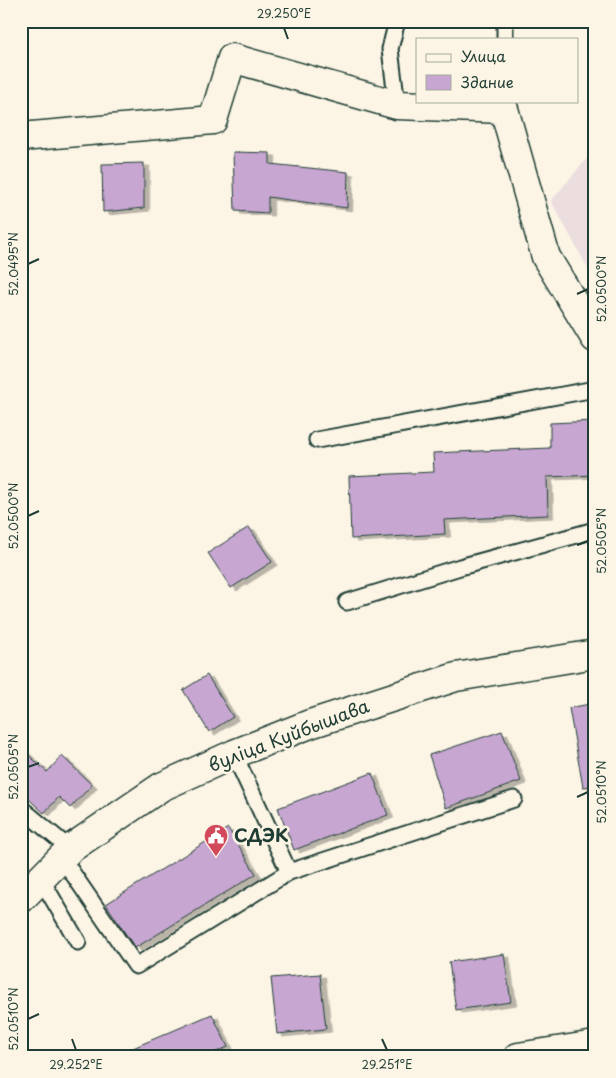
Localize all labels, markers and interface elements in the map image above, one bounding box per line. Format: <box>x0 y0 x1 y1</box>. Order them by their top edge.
text: 29.250°E <box>257 4 311 22</box>
legend <box>416 38 578 102</box>
text: Улица <box>461 44 506 67</box>
text: Здание <box>461 70 514 93</box>
text: 52.0495°N <box>4 232 22 296</box>
text: 52.0500°N <box>592 256 610 323</box>
text: 52.0500°N <box>4 483 22 550</box>
text: 52.0505°N <box>592 508 610 574</box>
street label: вуліца Куйбышава <box>204 691 373 778</box>
text: 52.0505°N <box>4 734 22 800</box>
text: 52.0510°N <box>592 760 610 824</box>
place label: СДЭК <box>234 821 289 848</box>
public building icon: СДЭК <box>203 823 229 857</box>
text: 52.0510°N <box>4 987 22 1051</box>
text: 29.252°E <box>49 1055 103 1073</box>
text: 29.251°E <box>362 1055 412 1073</box>

